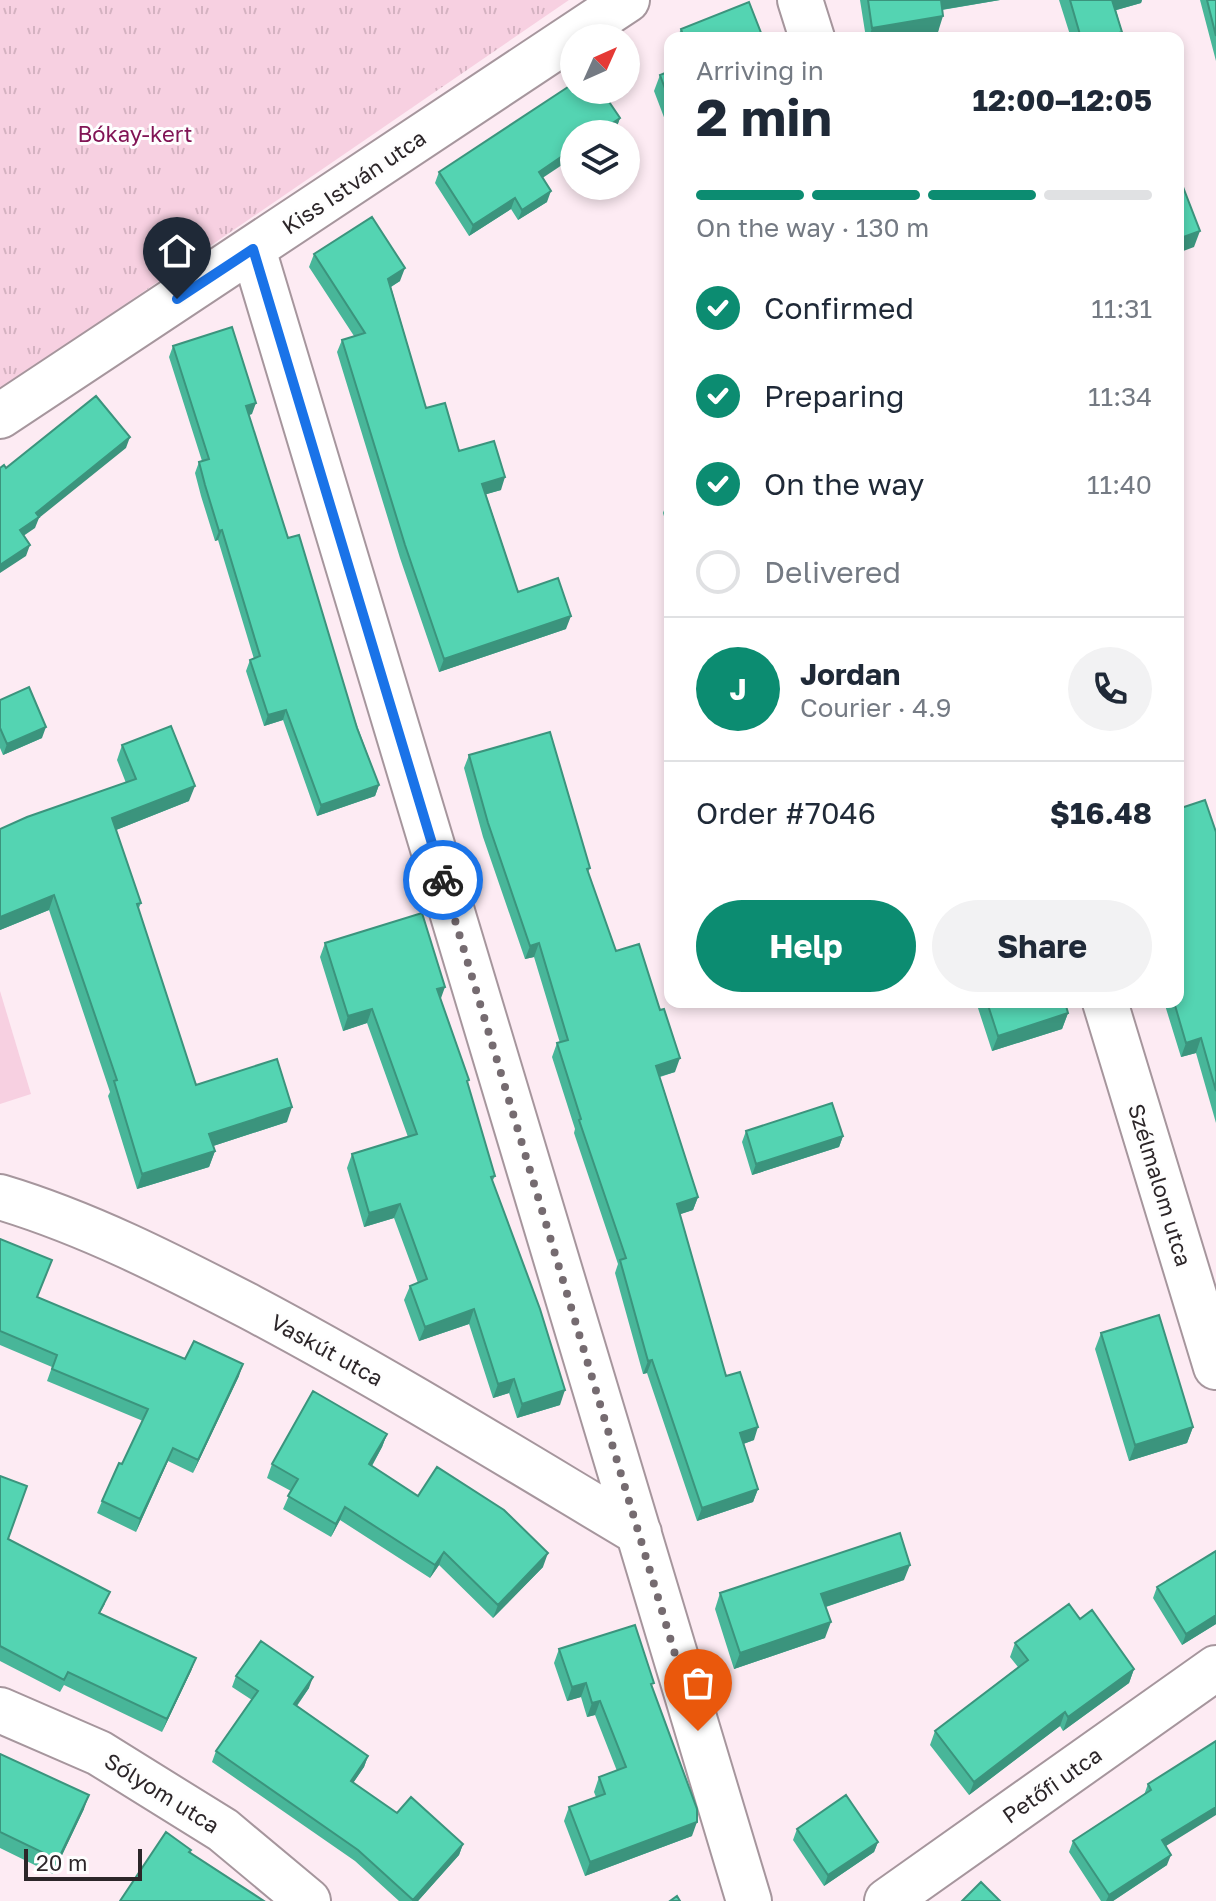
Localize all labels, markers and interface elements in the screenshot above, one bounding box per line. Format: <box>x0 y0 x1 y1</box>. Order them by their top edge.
north arrow <box>560 24 640 104</box>
map controls <box>560 24 640 200</box>
text: Arriving in <box>696 55 824 86</box>
text: 12:00–12:05 <box>973 82 1152 118</box>
text: 2 min <box>696 85 832 147</box>
park label: Bókay-kert <box>78 120 192 147</box>
button: layers <box>560 120 640 200</box>
street label: Kiss István utca <box>277 124 431 240</box>
text: On the way · 130 m <box>696 212 929 243</box>
pin <box>143 217 211 299</box>
icon: home <box>155 229 199 273</box>
icon: check <box>696 286 740 330</box>
text: Confirmed <box>764 290 914 326</box>
text: 11:31 <box>1091 293 1152 324</box>
icon: check <box>696 374 740 418</box>
text: Preparing <box>764 378 905 414</box>
text: 11:34 <box>1088 381 1152 412</box>
icon: check <box>696 462 740 506</box>
text: On the way <box>764 466 924 502</box>
text: 11:40 <box>1087 469 1152 500</box>
text: Delivered <box>764 554 901 590</box>
button: phone <box>1068 647 1152 731</box>
text: Jordan <box>800 656 900 692</box>
text: J <box>729 671 747 707</box>
text: Courier · 4.9 <box>800 692 952 723</box>
text: Order #7046 <box>696 795 876 831</box>
text: $16.48 <box>1050 795 1152 831</box>
courier <box>403 840 483 920</box>
icon: bike <box>421 858 465 902</box>
button: Help <box>696 900 916 992</box>
button: Share <box>932 900 1152 992</box>
street label: Szélmalom utca <box>1123 1100 1198 1269</box>
street label: Vaskút utca <box>266 1308 388 1391</box>
pin <box>664 1649 732 1731</box>
icon: bag <box>676 1661 720 1705</box>
street label: Petőfi utca <box>997 1741 1106 1829</box>
street label: Sólyom utca <box>100 1747 225 1839</box>
scale bar <box>24 1845 142 1881</box>
text: 20 m <box>36 1849 87 1876</box>

